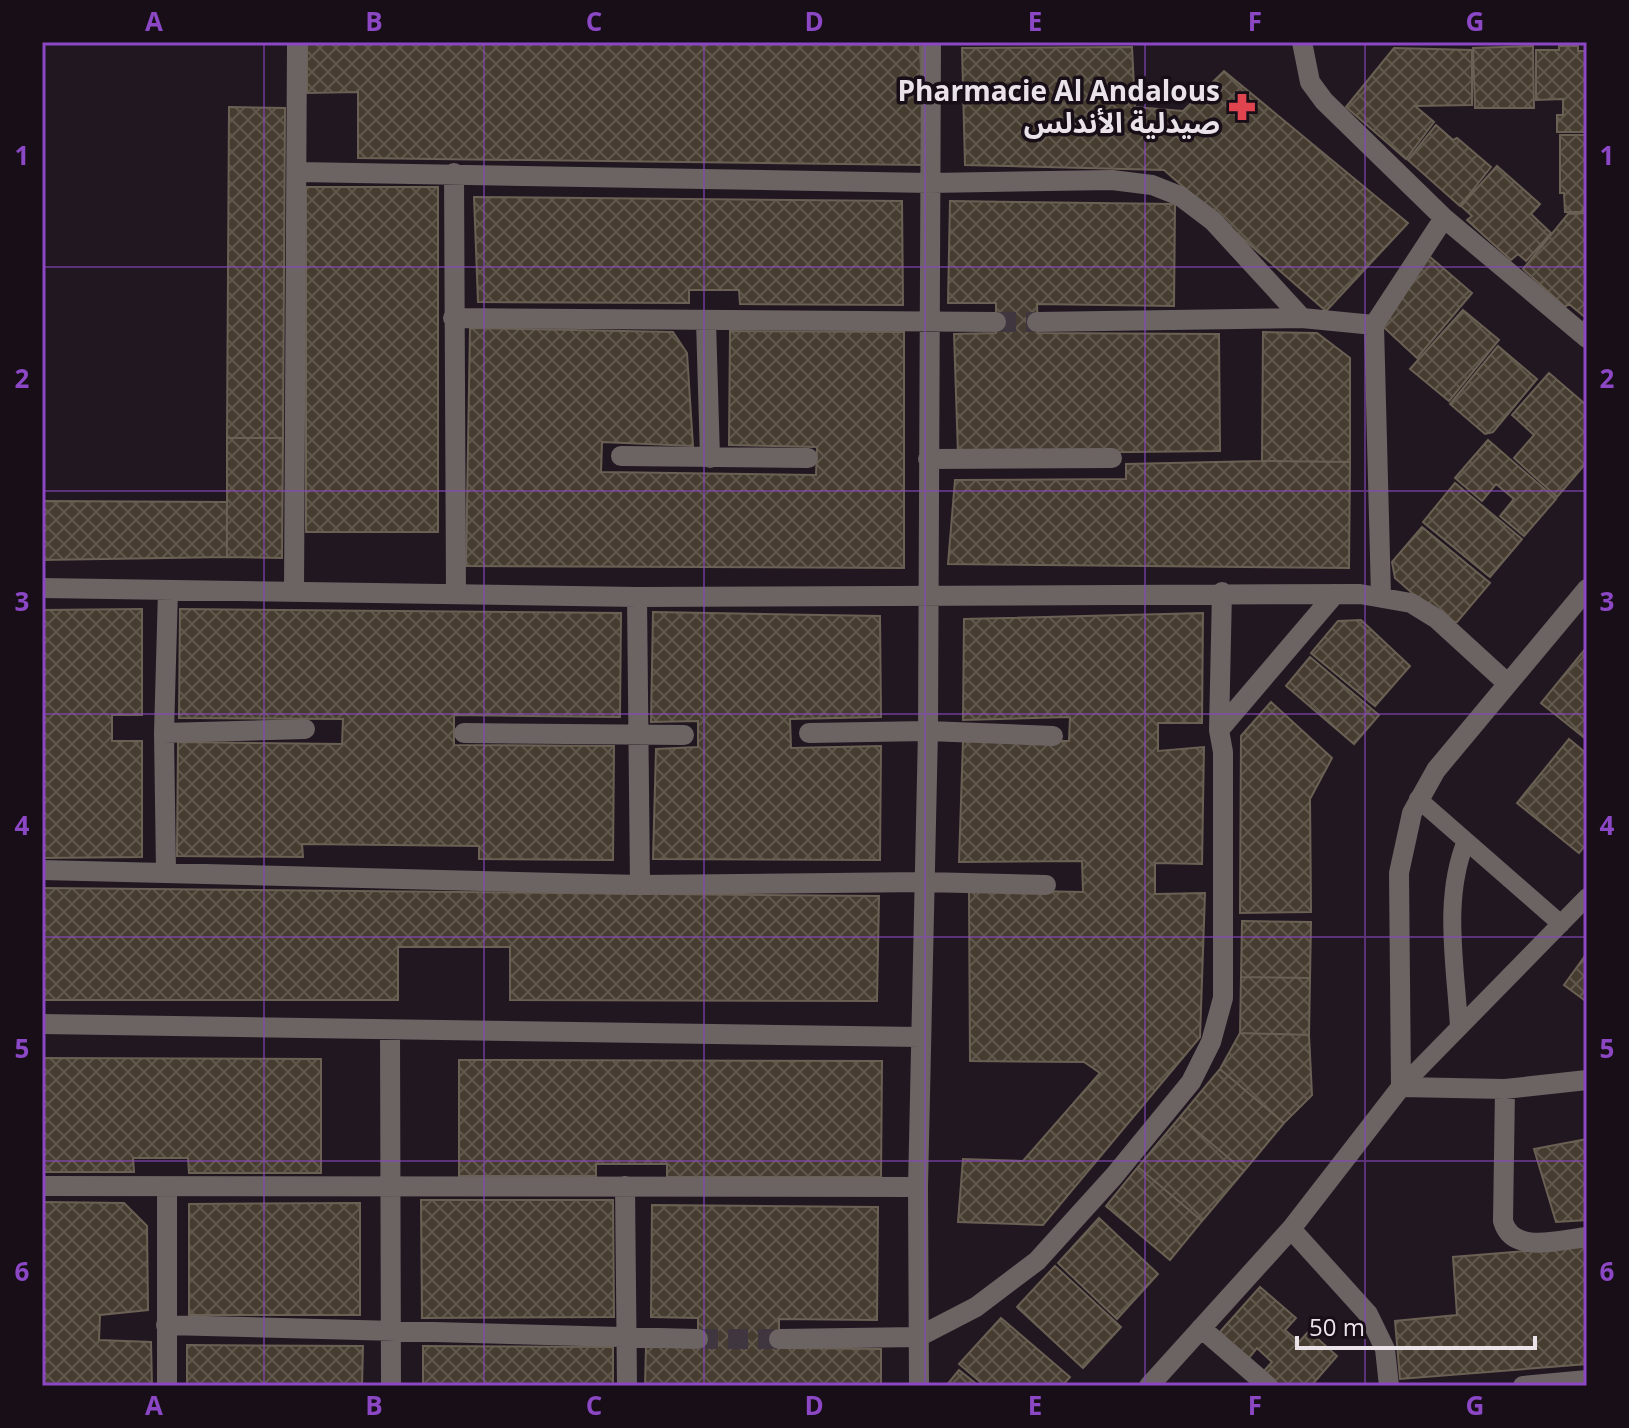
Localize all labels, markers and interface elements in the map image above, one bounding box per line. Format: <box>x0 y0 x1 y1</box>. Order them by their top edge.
text: A <box>145 3 163 39</box>
text: B <box>365 3 383 39</box>
text: C <box>586 3 602 39</box>
text: D <box>804 3 824 39</box>
text: E <box>1028 3 1042 39</box>
text: F <box>1248 3 1262 39</box>
text: G <box>1466 3 1484 39</box>
place label: Pharmacie Al Andalous صيدلية الأندلس <box>898 71 1220 141</box>
pharmacy icon: Pharmacie Al Andalous صيدلية الأندلس <box>1227 92 1257 122</box>
text: 1 <box>15 137 29 173</box>
text: 1 <box>1600 137 1614 173</box>
text: 2 <box>15 360 30 396</box>
text: 2 <box>1600 360 1615 396</box>
text: 3 <box>15 583 29 619</box>
text: 3 <box>1600 583 1614 619</box>
text: 4 <box>15 807 30 843</box>
text: 4 <box>1600 807 1615 843</box>
text: 5 <box>15 1030 29 1066</box>
text: 5 <box>1600 1030 1614 1066</box>
text: 6 <box>15 1253 30 1289</box>
text: 6 <box>1600 1253 1615 1289</box>
scale bar <box>1297 1300 1535 1350</box>
text: 50 m <box>1309 1310 1365 1343</box>
text: A <box>145 1387 163 1423</box>
text: B <box>365 1387 383 1423</box>
text: C <box>586 1387 602 1423</box>
text: D <box>804 1387 824 1423</box>
text: E <box>1028 1387 1042 1423</box>
text: F <box>1248 1387 1262 1423</box>
text: G <box>1466 1387 1484 1423</box>

